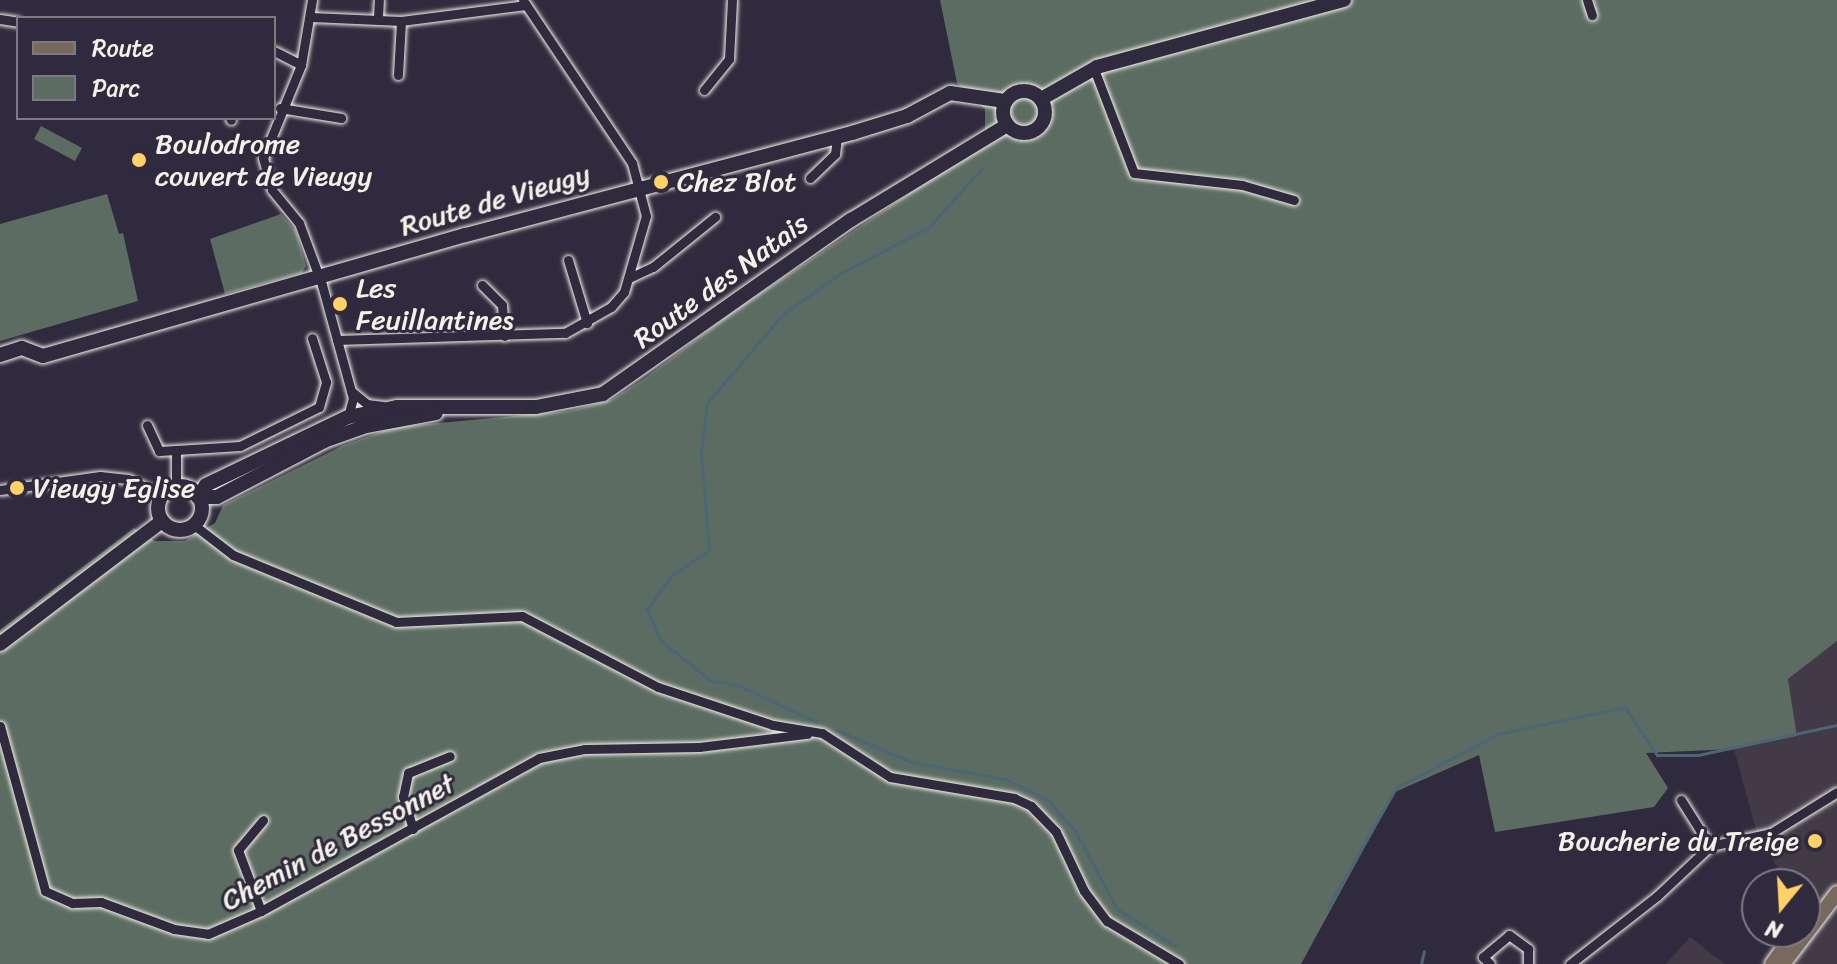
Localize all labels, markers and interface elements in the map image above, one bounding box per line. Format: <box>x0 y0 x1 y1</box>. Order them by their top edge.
legend <box>16 16 276 120</box>
text: Route <box>92 27 154 69</box>
text: Parc <box>92 67 140 109</box>
place label: Boulodrome couvert de Vieugy <box>155 127 375 193</box>
marker: Boulodrome couvert de Vieugy <box>130 151 148 169</box>
street label: Route de Vieugy <box>395 157 595 243</box>
place label: Chez Blot <box>677 165 796 199</box>
marker: Chez Blot <box>652 173 670 191</box>
street label: Route des Natais <box>627 206 815 356</box>
place label: Les Feuillantines <box>356 271 514 337</box>
marker: Les Feuillantines <box>331 295 349 313</box>
place label: Vieugy Eglise <box>33 471 194 505</box>
marker: Vieugy Eglise <box>8 479 26 497</box>
street label: Chemin de Bessonnet <box>214 765 462 919</box>
place label: Boucherie du Treige <box>1558 824 1799 858</box>
marker: Boucherie du Treige <box>1806 832 1824 850</box>
north arrow <box>1741 868 1821 948</box>
text: N <box>1761 908 1787 950</box>

